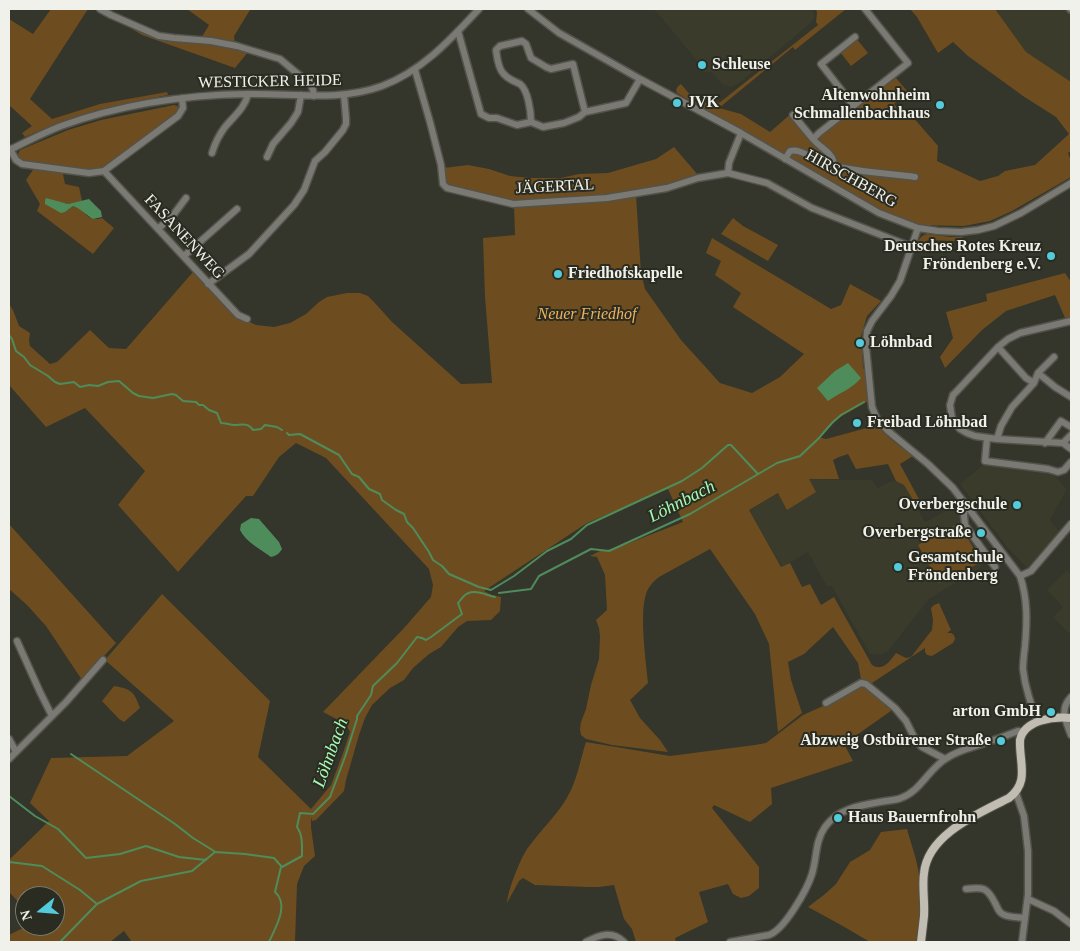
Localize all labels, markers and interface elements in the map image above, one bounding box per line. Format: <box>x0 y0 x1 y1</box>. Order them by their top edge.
place label: Schleuse <box>712 55 771 75</box>
marker: Schleuse <box>696 59 708 71</box>
street label: WESTICKER HEIDE <box>198 71 342 93</box>
place label: Altenwohnheim Schmallenbachhaus <box>794 86 930 124</box>
place label: JVK <box>687 93 719 113</box>
marker: JVK <box>671 97 683 109</box>
marker: Altenwohnheim Schmallenbachhaus <box>934 99 946 111</box>
street label: HIRSCHBERG <box>802 146 900 212</box>
street label: JÄGERTAL <box>515 175 595 199</box>
street label: FASANENWEG <box>140 191 228 283</box>
place label: Deutsches Rotes Kreuz Fröndenberg e.V. <box>884 237 1041 275</box>
marker: Deutsches Rotes Kreuz Fröndenberg e.V. <box>1045 250 1057 262</box>
place label: Friedhofskapelle <box>568 264 683 284</box>
marker: Friedhofskapelle <box>552 268 564 280</box>
park label: Neuer Friedhof <box>537 305 637 325</box>
place label: Löhnbad <box>870 333 932 353</box>
marker: Löhnbad <box>854 337 866 349</box>
place label: Freibad Löhnbad <box>867 413 987 433</box>
marker: Freibad Löhnbad <box>851 417 863 429</box>
water label: Löhnbach <box>645 476 719 528</box>
place label: Overbergschule <box>899 495 1007 515</box>
marker: Overbergschule <box>1011 499 1023 511</box>
place label: Overbergstraße <box>863 523 971 543</box>
marker: Overbergstraße <box>975 527 987 539</box>
place label: Gesamtschule Fröndenberg <box>908 548 1003 586</box>
marker: Gesamtschule Fröndenberg <box>892 561 904 573</box>
place label: arton GmbH <box>953 702 1041 722</box>
marker: arton GmbH <box>1045 706 1057 718</box>
water label: Löhnbach <box>309 715 353 791</box>
place label: Abzweig Ostbürener Straße <box>800 731 991 751</box>
marker: Abzweig Ostbürener Straße <box>995 735 1007 747</box>
place label: Haus Bauernfrohn <box>848 808 976 828</box>
marker: Haus Bauernfrohn <box>832 812 844 824</box>
north arrow <box>15 886 65 936</box>
text: N <box>17 908 35 922</box>

